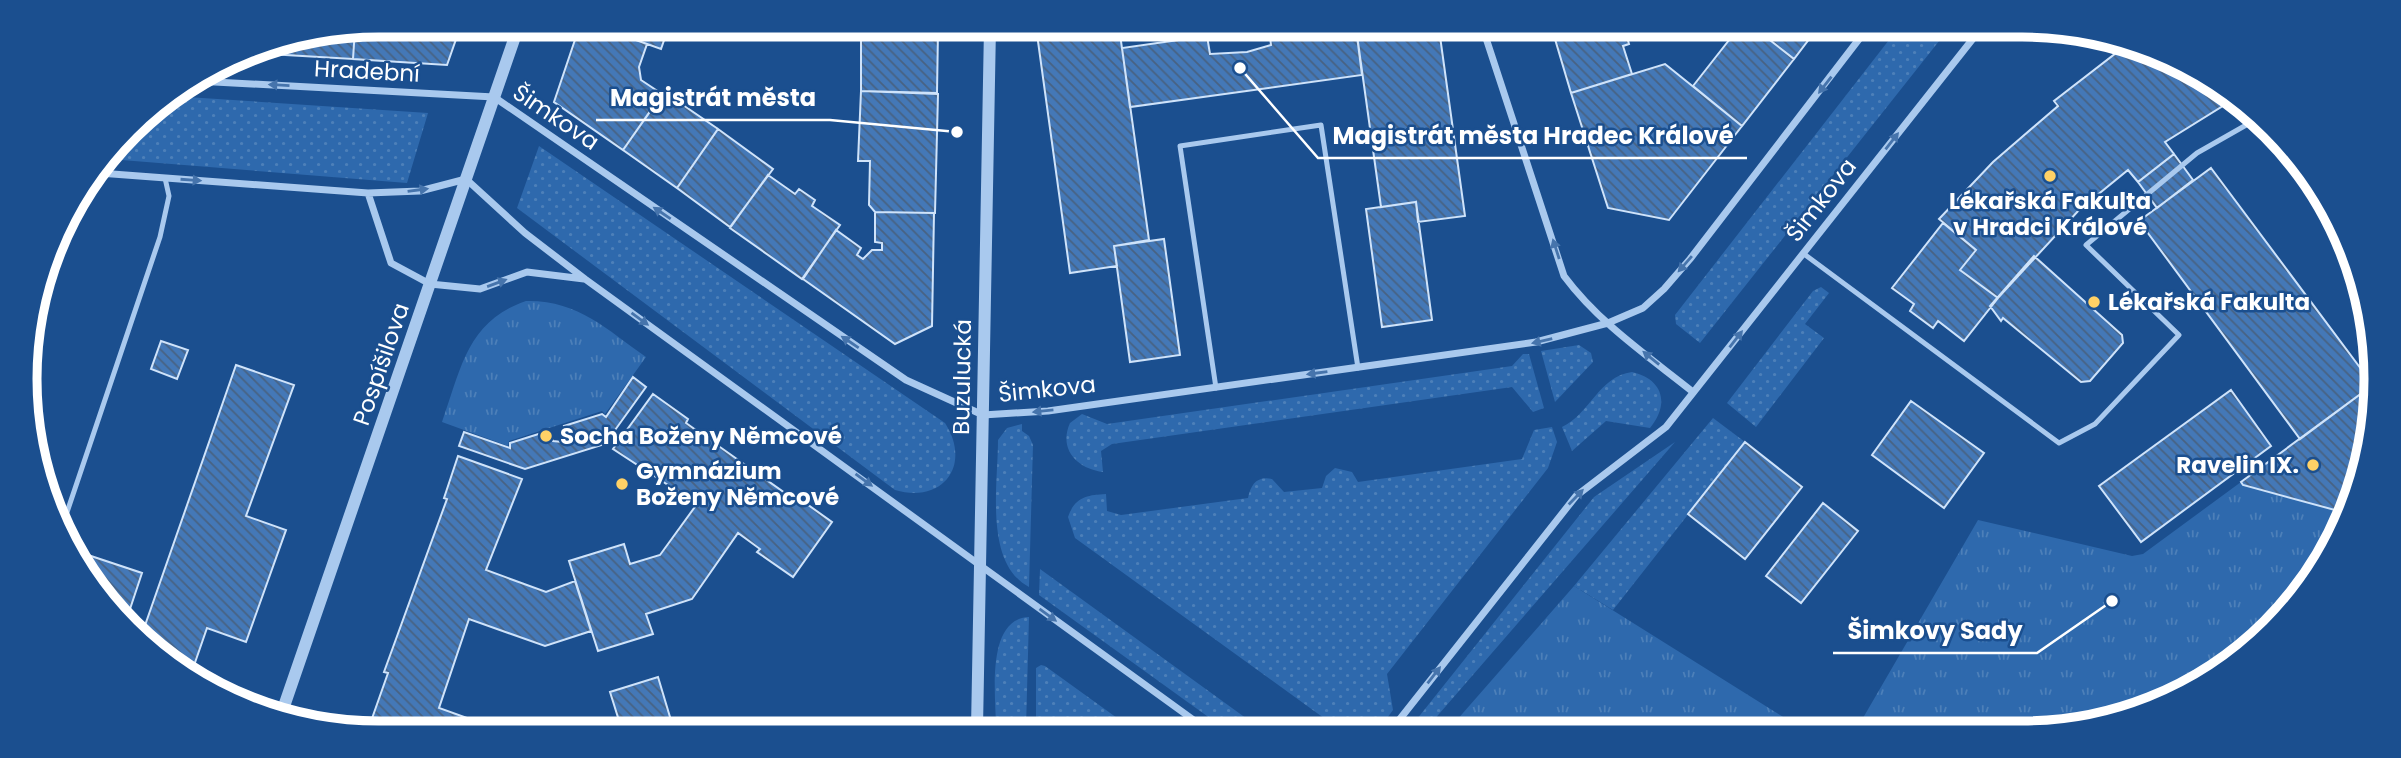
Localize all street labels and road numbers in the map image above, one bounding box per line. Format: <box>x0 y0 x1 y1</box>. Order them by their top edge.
street label: Hradební <box>313 52 421 90</box>
street label: Šimkova <box>506 76 606 158</box>
street label: Šimkova <box>1778 152 1864 248</box>
street label: Pospíšilova <box>345 298 417 430</box>
street label: Buzulucká <box>945 319 979 435</box>
street label: Šimkova <box>997 368 1097 410</box>

